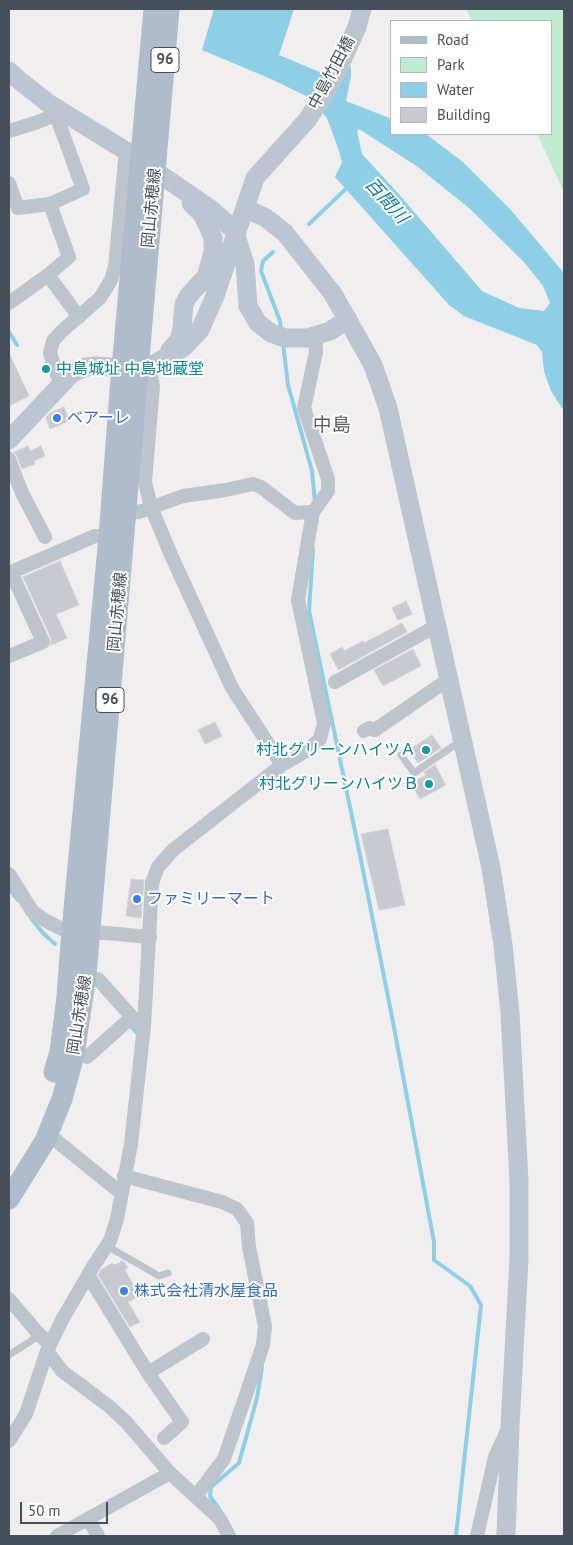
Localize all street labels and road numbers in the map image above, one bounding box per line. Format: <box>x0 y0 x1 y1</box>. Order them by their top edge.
street label: 中島竹田橋 <box>305 33 359 113</box>
road number: 96 <box>151 48 179 72</box>
street label: 岡山赤穂線 <box>139 167 165 249</box>
street label: 岡山赤穂線 <box>105 571 131 653</box>
road number: 96 <box>96 688 124 712</box>
street label: 岡山赤穂線 <box>64 974 96 1056</box>

